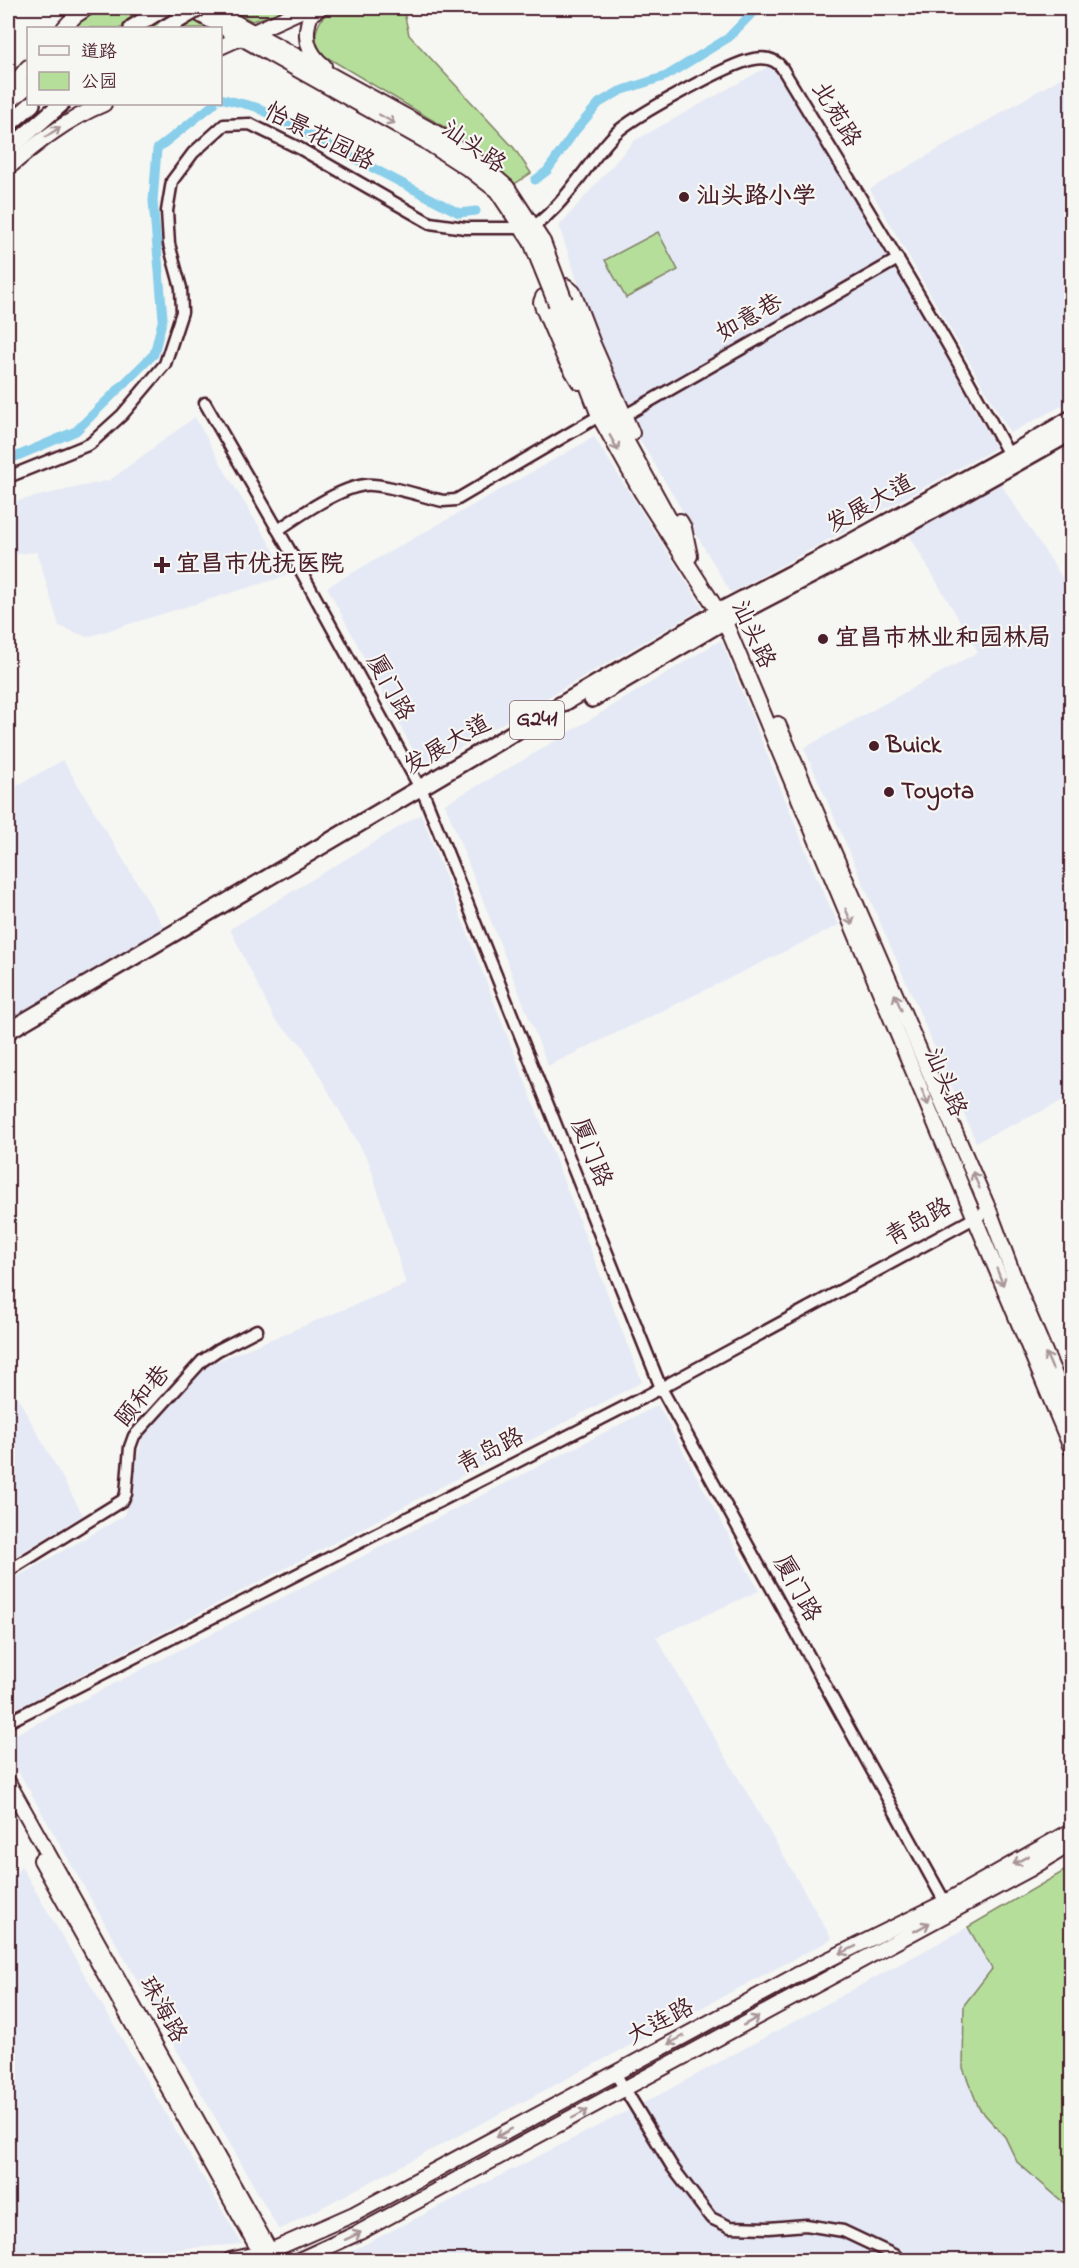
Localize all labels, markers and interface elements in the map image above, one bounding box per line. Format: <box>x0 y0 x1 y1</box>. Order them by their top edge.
legend <box>27 27 222 105</box>
text: 道路 <box>81 40 117 66</box>
text: 公园 <box>81 70 117 96</box>
street label: 北苑路 <box>801 75 869 155</box>
street label: 怡景花园路 <box>258 95 380 181</box>
one-way arrow <box>378 113 395 125</box>
street label: 汕头路 <box>433 113 513 183</box>
one-way arrow <box>44 126 61 138</box>
place label: 汕头路小学 <box>696 180 816 215</box>
marker: 汕头路小学 <box>677 190 691 204</box>
street label: 如意巷 <box>710 286 790 352</box>
one-way arrow <box>608 434 620 451</box>
street label: 发展大道 <box>821 466 921 544</box>
place label: 宜昌市优抚医院 <box>176 548 344 583</box>
marker: 宜昌市优抚医院 <box>153 556 171 574</box>
street label: 汕头路 <box>721 595 783 675</box>
place label: 宜昌市林业和园林局 <box>835 622 1051 657</box>
marker: 宜昌市林业和园林局 <box>816 632 830 646</box>
street label: 厦门路 <box>356 648 422 728</box>
road number: G241 <box>510 701 564 739</box>
street label: 发展大道 <box>398 707 498 785</box>
place label: Buick <box>885 729 942 764</box>
marker: Buick <box>867 739 881 753</box>
place label: Toyota <box>901 775 974 811</box>
marker: Toyota <box>882 785 896 799</box>
one-way arrow <box>844 908 855 926</box>
one-way arrow <box>892 993 904 1011</box>
street label: 汕头路 <box>914 1043 974 1123</box>
one-way arrow <box>920 1087 931 1106</box>
street label: 厦门路 <box>560 1113 620 1193</box>
one-way arrow <box>970 1172 981 1190</box>
street label: 青岛路 <box>879 1190 959 1256</box>
one-way arrow <box>995 1267 1006 1286</box>
one-way arrow <box>1043 1353 1054 1371</box>
street label: 颐和巷 <box>108 1358 180 1436</box>
street label: 青岛路 <box>451 1420 531 1484</box>
street label: 厦门路 <box>763 1549 829 1629</box>
one-way arrow <box>1013 1854 1030 1866</box>
one-way arrow <box>913 1921 931 1932</box>
one-way arrow <box>840 1945 858 1956</box>
street label: 珠海路 <box>129 1970 195 2050</box>
street label: 大连路 <box>621 1991 701 2055</box>
one-way arrow <box>742 2015 759 2027</box>
one-way arrow <box>667 2035 685 2047</box>
one-way arrow <box>571 2108 588 2120</box>
one-way arrow <box>496 2127 513 2139</box>
one-way arrow <box>343 2229 361 2241</box>

